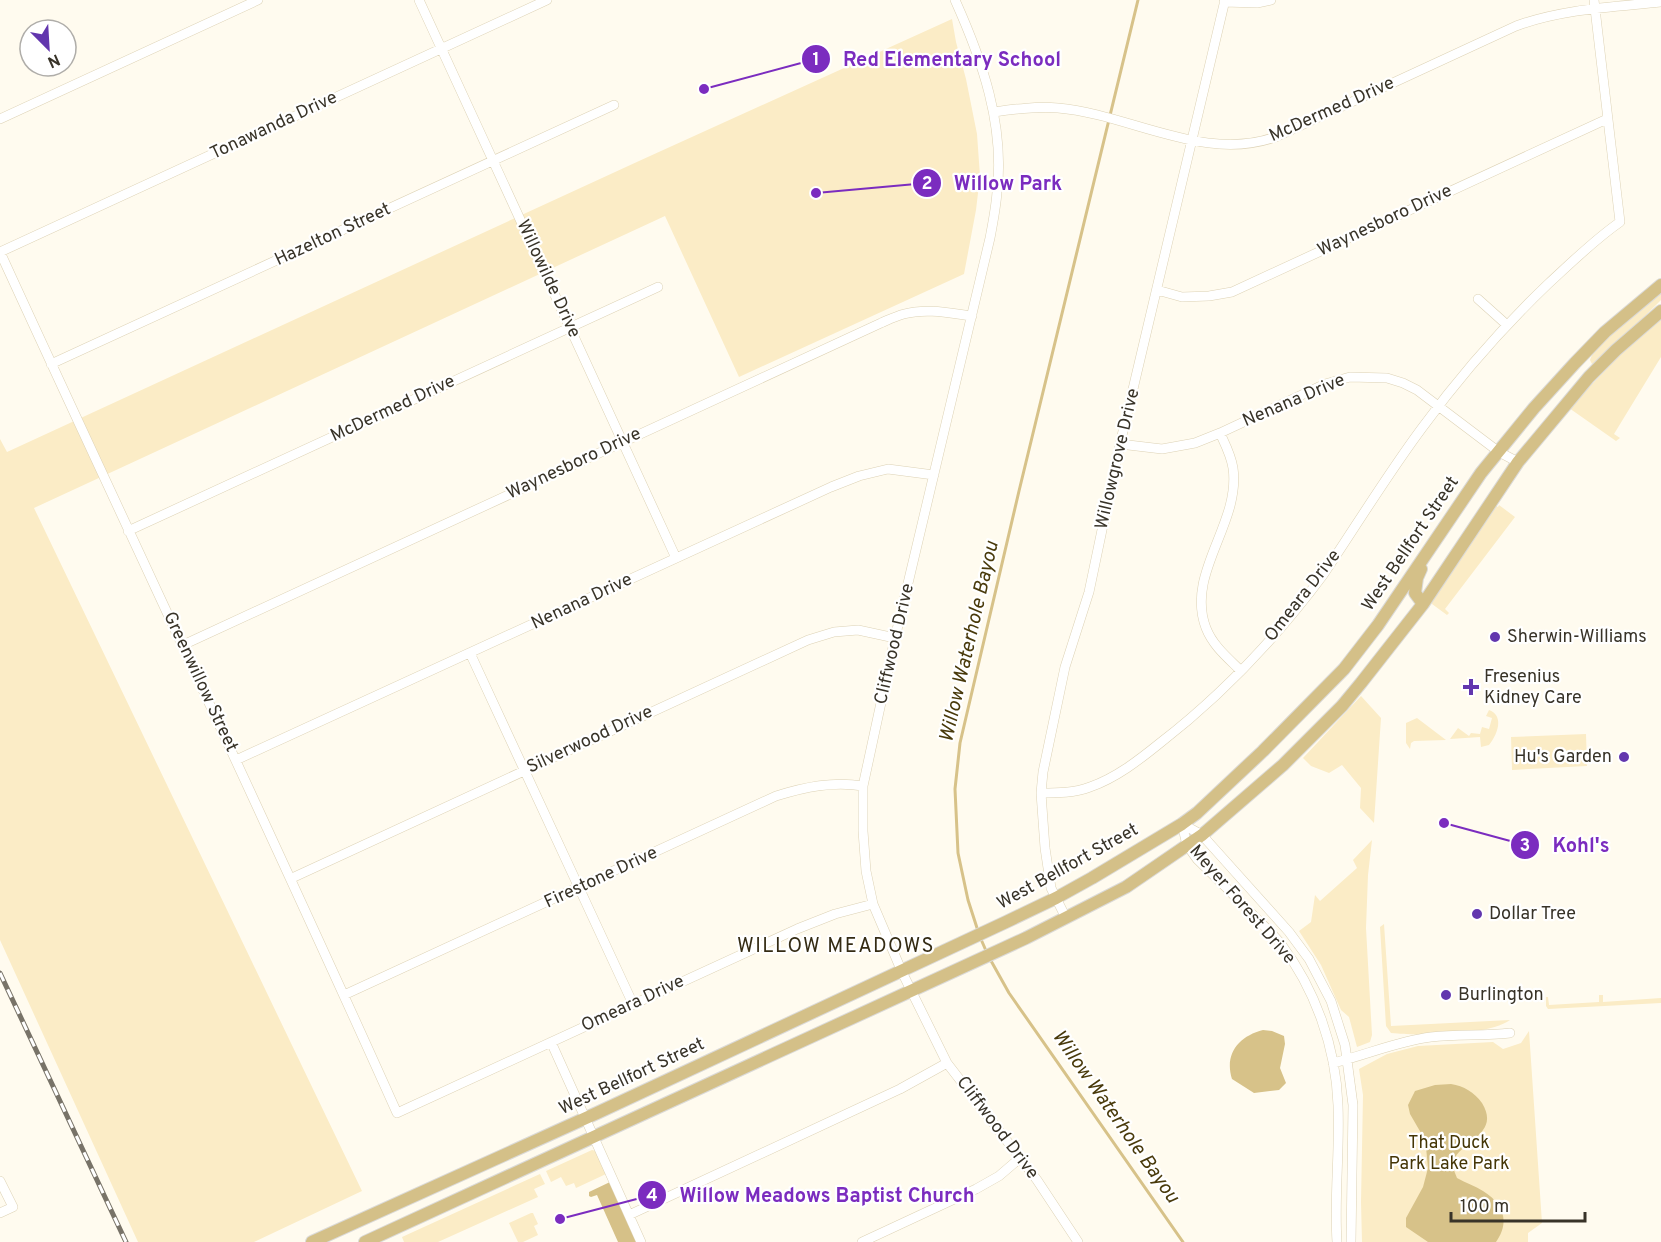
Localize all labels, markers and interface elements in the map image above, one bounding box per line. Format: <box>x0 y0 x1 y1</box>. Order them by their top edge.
north arrow <box>18 18 78 78</box>
callout: Red Elementary School <box>801 40 1073 78</box>
text: N <box>44 48 63 71</box>
text: Red Elementary School <box>843 48 1061 74</box>
text: 1 <box>812 49 820 72</box>
street label: McDermed Drive <box>1266 72 1398 148</box>
street label: Tonawanda Drive <box>207 87 341 165</box>
callout: Willow Park <box>912 164 1074 202</box>
text: Willow Park <box>954 172 1062 198</box>
text: 2 <box>921 173 933 196</box>
street label: Waynesboro Drive <box>1314 180 1456 262</box>
street label: Hazelton Street <box>271 198 395 272</box>
street label: Willowilde Drive <box>511 216 585 342</box>
street label: Nenana Drive <box>1239 369 1349 433</box>
street label: McDermed Drive <box>327 370 459 448</box>
street label: Willowgrove Drive <box>1091 386 1145 532</box>
street label: Waynesboro Drive <box>503 423 645 505</box>
street label: West Bellfort Street <box>1357 472 1465 616</box>
water label: Willow Waterhole Bayou <box>934 538 1006 745</box>
street label: Omeara Drive <box>1260 545 1346 647</box>
street label: Nenana Drive <box>528 569 636 635</box>
street label: Cliffwood Drive <box>870 581 920 707</box>
street label: Greenwillow Street <box>157 608 243 756</box>
place label: Sherwin-Williams <box>1507 626 1647 649</box>
marker: Sherwin-Williams <box>1488 630 1502 644</box>
place label: Fresenius Kidney Care <box>1484 666 1582 710</box>
marker: Fresenius Kidney Care <box>1462 678 1480 696</box>
street label: Silverwood Drive <box>523 701 657 779</box>
place label: Hu's Garden <box>1514 746 1612 769</box>
marker: Hu's Garden <box>1617 750 1631 764</box>
street label: West Bellfort Street <box>993 819 1143 915</box>
callout: Kohl's <box>1510 826 1621 864</box>
text: Kohl's <box>1552 834 1610 860</box>
text: 3 <box>1520 835 1530 858</box>
street label: Meyer Forest Drive <box>1184 840 1300 970</box>
street label: Firestone Drive <box>541 842 661 914</box>
place label: Dollar Tree <box>1489 903 1576 926</box>
marker: Dollar Tree <box>1470 907 1484 921</box>
district label: WILLOW MEADOWS <box>737 934 935 960</box>
street label: Omeara Drive <box>578 970 688 1038</box>
place label: Burlington <box>1458 984 1544 1007</box>
marker: Burlington <box>1439 988 1453 1002</box>
water label: Willow Waterhole Bayou <box>1045 1025 1185 1210</box>
street label: West Bellfort Street <box>556 1033 708 1121</box>
street label: Cliffwood Drive <box>951 1072 1043 1184</box>
park label: That Duck Park Lake Park <box>1389 1132 1510 1176</box>
callout: Willow Meadows Baptist Church <box>637 1176 986 1214</box>
text: Willow Meadows Baptist Church <box>679 1184 975 1210</box>
text: 4 <box>646 1185 658 1208</box>
scale bar <box>1451 1185 1584 1223</box>
text: 100 m <box>1460 1196 1509 1219</box>

